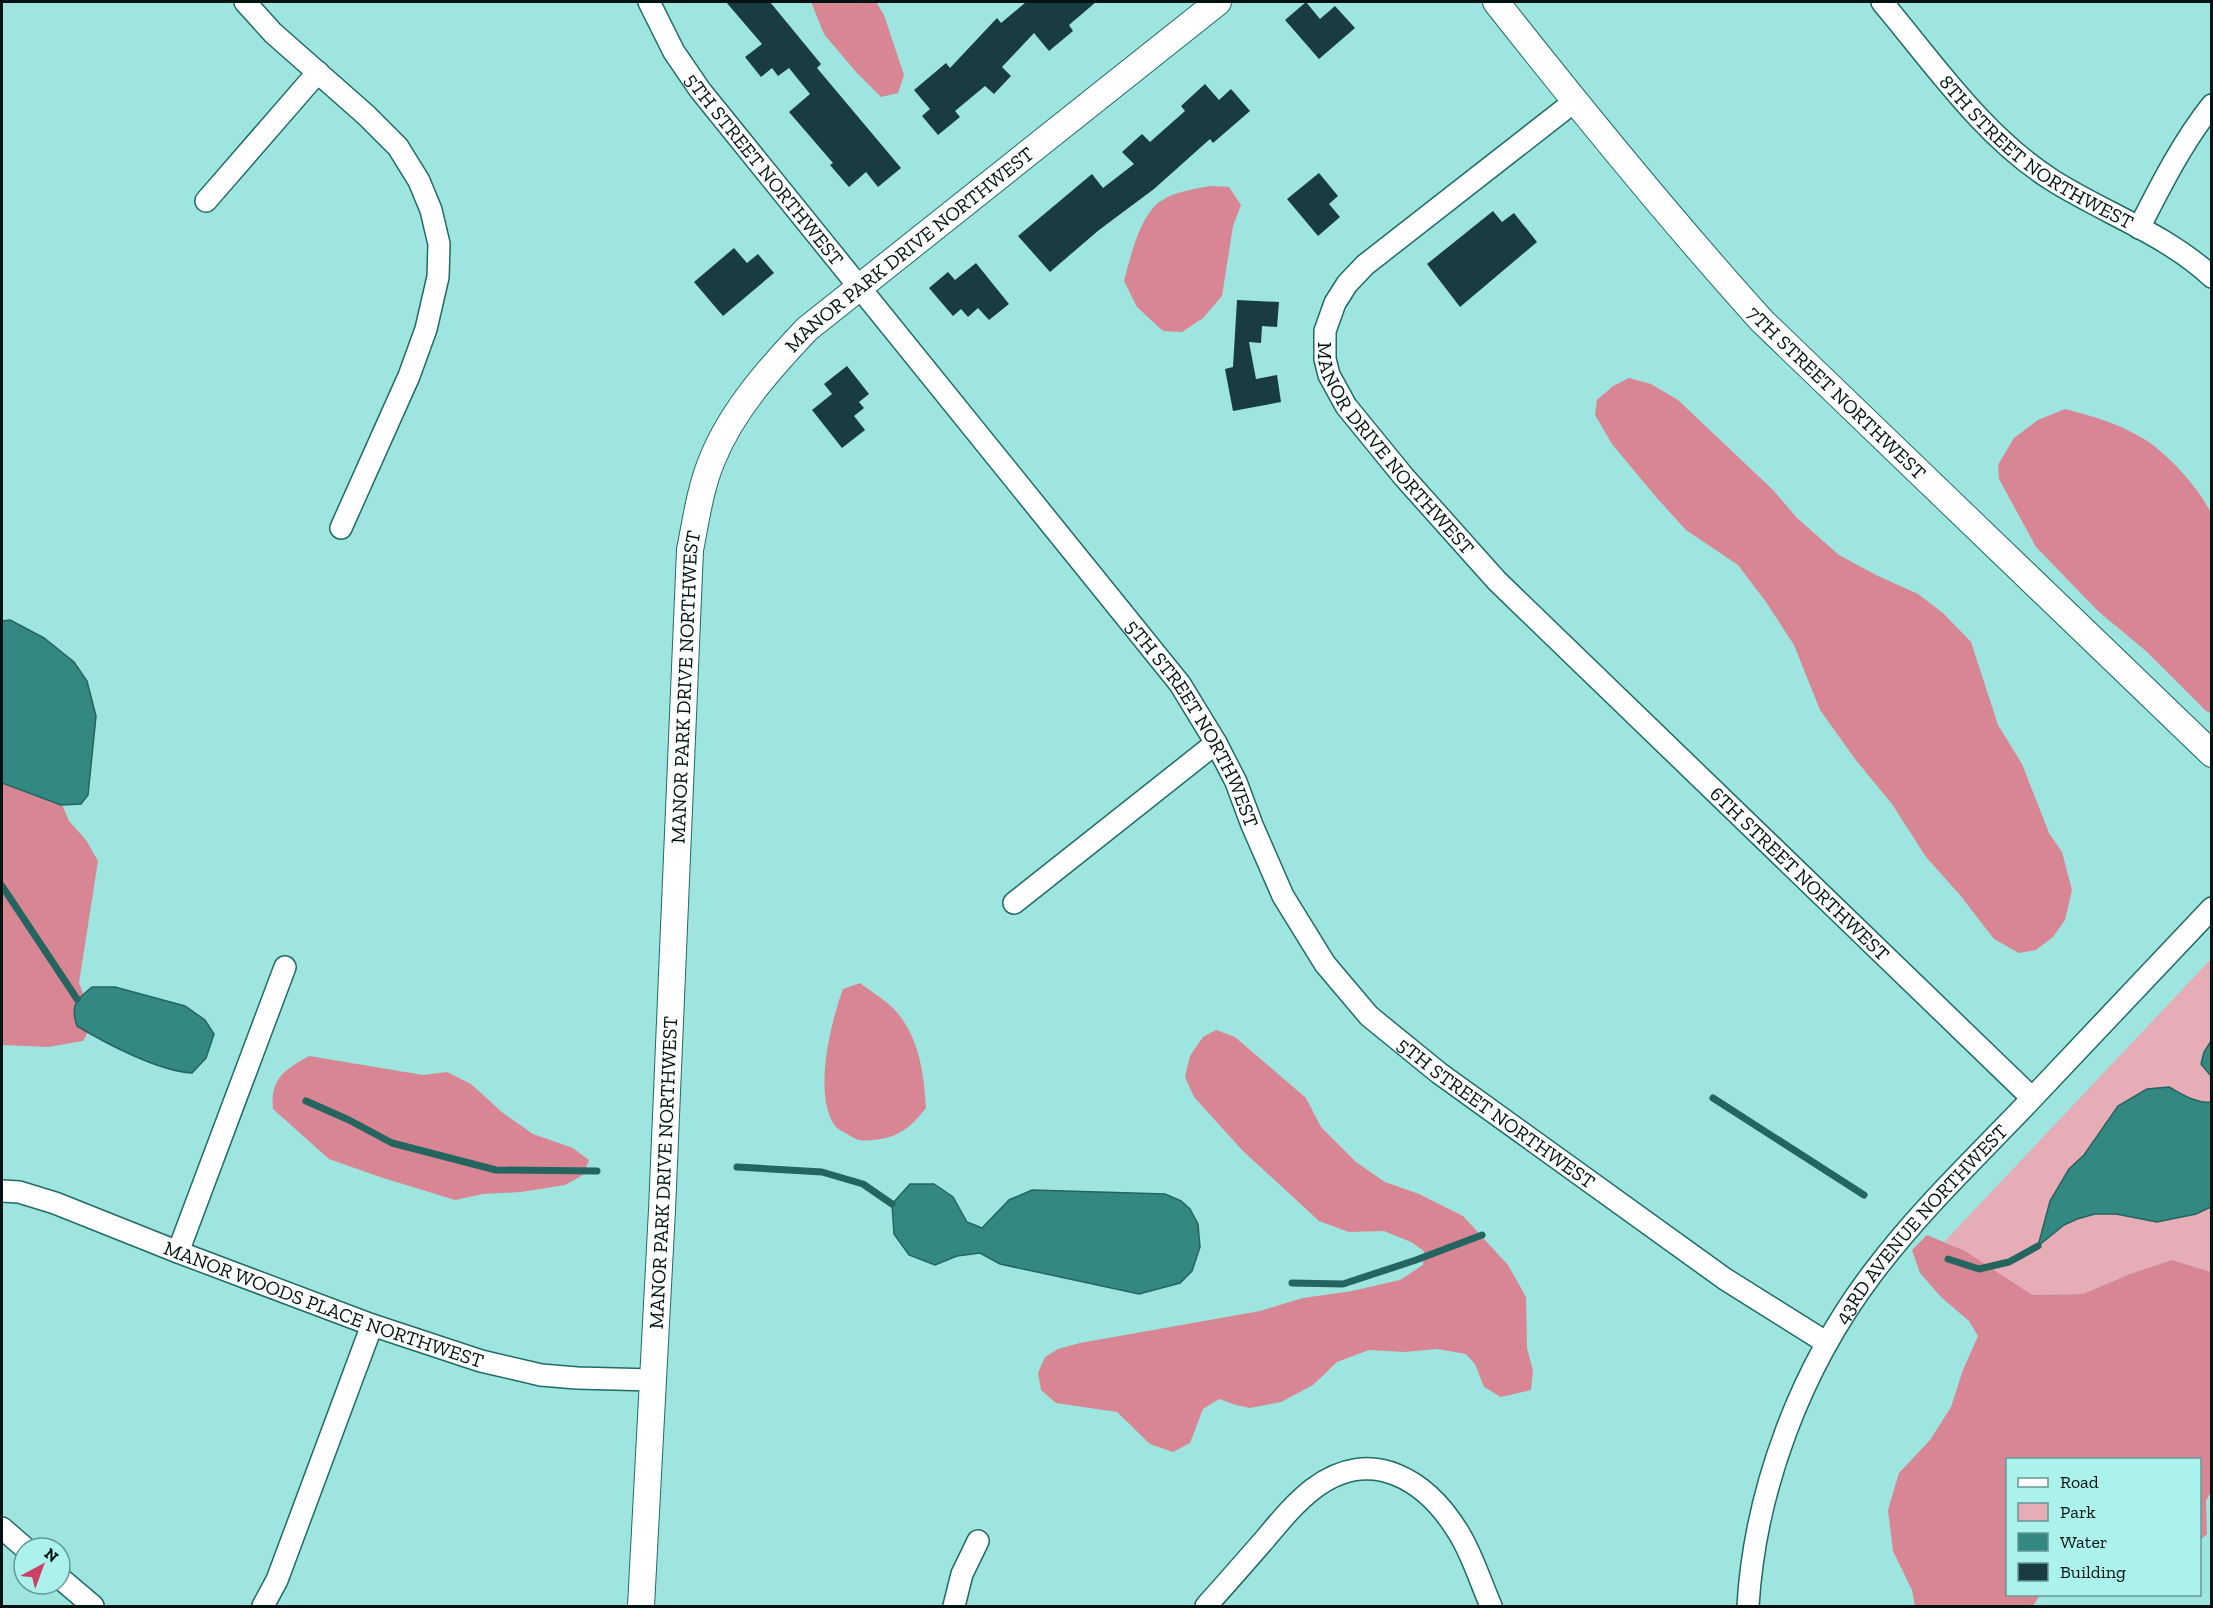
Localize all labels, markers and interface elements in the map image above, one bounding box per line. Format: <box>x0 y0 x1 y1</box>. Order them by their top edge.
street label: 5TH STREET NORTHWEST <box>680 68 849 270</box>
street label: 8TH STREET NORTHWEST <box>1934 70 2137 234</box>
street label: MANOR PARK DRIVE NORTHWEST <box>780 142 1038 357</box>
street label: 7TH STREET NORTHWEST <box>1742 301 1931 484</box>
street label: MANOR DRIVE NORTHWEST <box>1313 342 1480 559</box>
street label: MANOR PARK DRIVE NORTHWEST <box>666 529 705 844</box>
street label: 5TH STREET NORTHWEST <box>1121 615 1264 831</box>
street label: 6TH STREET NORTHWEST <box>1705 782 1895 966</box>
street label: MANOR PARK DRIVE NORTHWEST <box>644 1016 682 1330</box>
street label: 5TH STREET NORTHWEST <box>1392 1032 1600 1194</box>
street label: 43RD AVENUE NORTHWEST <box>1829 1119 2013 1328</box>
street label: MANOR WOODS PLACE NORTHWEST <box>160 1236 487 1373</box>
legend <box>2006 1458 2201 1596</box>
text: Road <box>2060 1471 2099 1493</box>
text: Park <box>2060 1501 2096 1523</box>
text: Water <box>2060 1531 2107 1553</box>
north arrow <box>12 1536 72 1596</box>
text: N <box>41 1544 62 1566</box>
text: Building <box>2060 1561 2126 1583</box>

